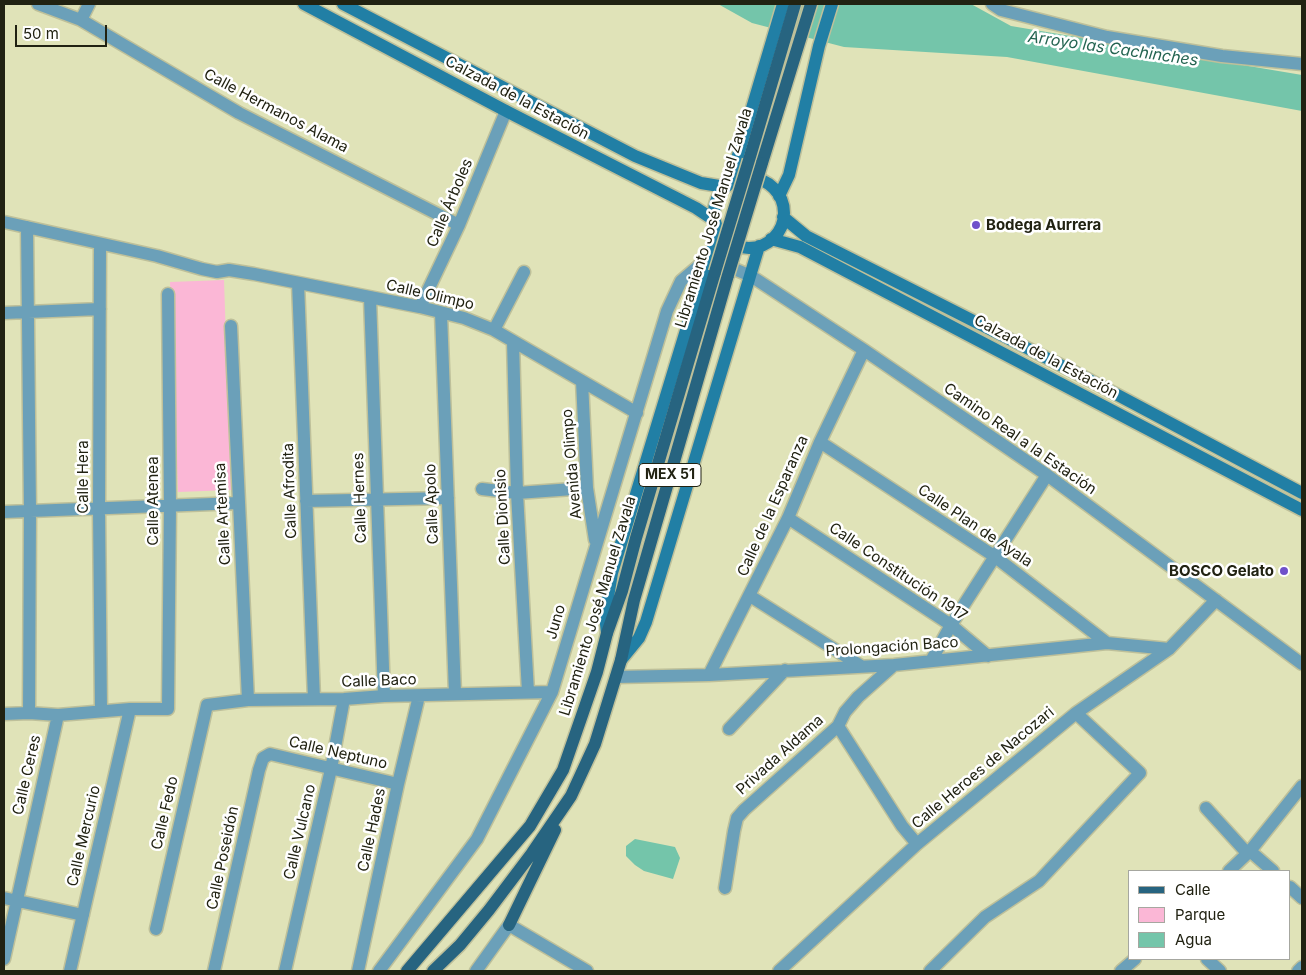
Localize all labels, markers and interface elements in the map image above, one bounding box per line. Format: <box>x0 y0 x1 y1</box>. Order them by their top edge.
scale bar <box>18 15 110 47</box>
text: 50 m <box>23 24 59 43</box>
water label: Arroyo las Cachinches <box>1027 28 1199 70</box>
street label: Calzada de la Estación <box>442 52 592 144</box>
street label: Calle Hermanos Alama <box>201 65 351 157</box>
street label: Libramiento José Manuel Zavala <box>672 106 756 330</box>
street label: Calle Árboles <box>423 156 477 250</box>
place label: Bodega Aurrera <box>986 216 1101 234</box>
marker: Bodega Aurrera <box>970 219 982 231</box>
street label: Calle Olimpo <box>384 276 476 314</box>
street label: Calzada de la Estación <box>971 311 1121 403</box>
street label: Camino Real a la Estación <box>940 379 1100 499</box>
street label: Avenida Olimpo <box>558 408 586 520</box>
street label: Calle de la Esparanza <box>734 433 812 579</box>
street label: Calle Hera <box>74 440 92 514</box>
street label: Calle Afrodita <box>279 443 301 539</box>
street label: Calle Hernes <box>349 452 371 544</box>
street label: Calle Atenea <box>144 456 162 546</box>
street label: Calle Artemisa <box>211 462 235 566</box>
street label: Calle Apolo <box>422 463 442 545</box>
road number: MEX 51 <box>639 464 701 486</box>
street label: Calle Dionisio <box>491 469 515 565</box>
street label: Calle Plan de Ayala <box>914 481 1036 571</box>
street label: Libramiento José Manuel Zavala <box>556 494 640 718</box>
street label: Calle Constitución 1917 <box>825 519 971 625</box>
place label: BOSCO Gelato <box>1169 562 1274 580</box>
marker: BOSCO Gelato <box>1278 565 1290 577</box>
street label: Juno <box>542 603 570 641</box>
street label: Prolongación Baco <box>825 633 959 661</box>
street label: Calle Baco <box>341 671 417 691</box>
street label: Calle Heroes de Nacozari <box>908 703 1058 833</box>
street label: Privada Aldama <box>733 711 827 799</box>
street label: Calle Ceres <box>9 733 45 817</box>
street label: Calle Neptuno <box>287 733 389 773</box>
street label: Calle Fedo <box>148 775 182 851</box>
street label: Calle Vulcano <box>280 782 320 882</box>
street label: Calle Mercurio <box>64 784 104 888</box>
street label: Calle Hades <box>354 787 390 873</box>
street label: Calle Poseidón <box>203 805 243 911</box>
legend <box>1128 870 1291 960</box>
text: Calle <box>1175 880 1210 899</box>
text: Parque <box>1175 905 1225 924</box>
text: Agua <box>1175 930 1212 949</box>

